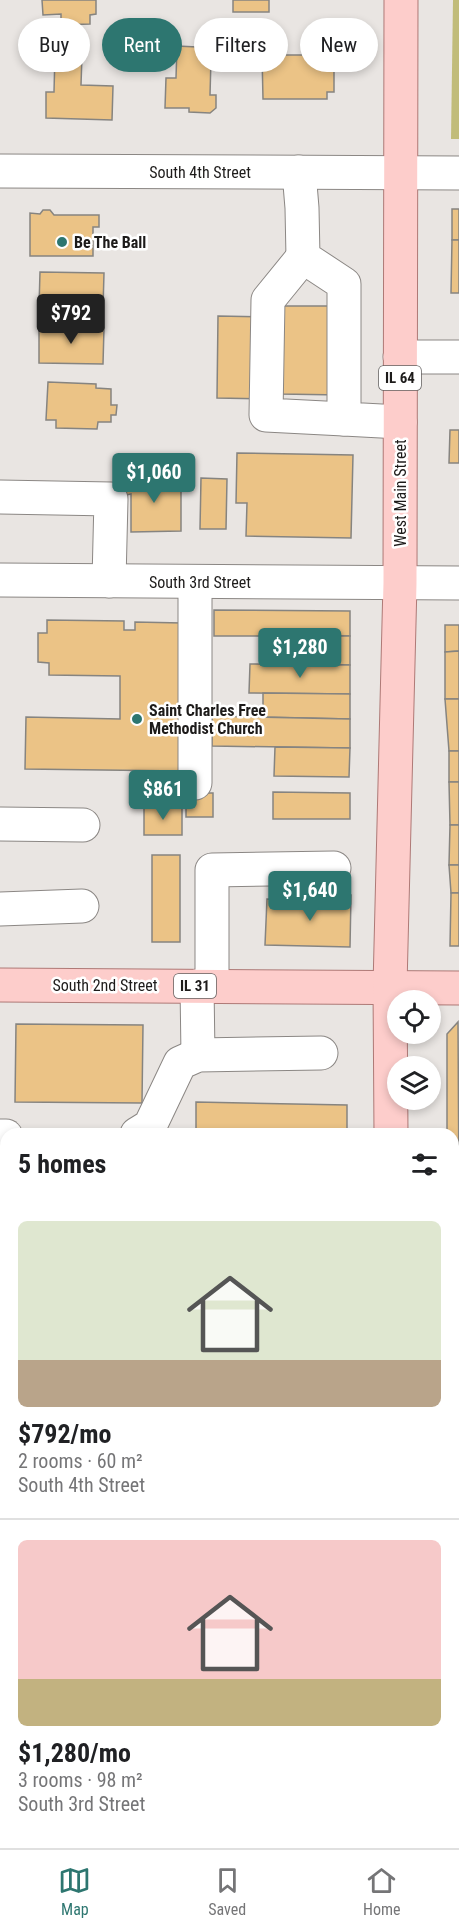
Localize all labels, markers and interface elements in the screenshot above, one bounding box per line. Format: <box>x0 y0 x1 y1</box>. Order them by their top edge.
chip: Buy <box>18 18 90 72</box>
chip: Rent <box>102 18 182 72</box>
chip: Filters <box>194 18 288 72</box>
chip: New <box>300 18 378 72</box>
street label: South 4th Street <box>149 163 251 182</box>
place label: Be The Ball <box>74 233 146 252</box>
marker: Be The Ball <box>55 235 69 249</box>
pin: $792 <box>35 294 107 345</box>
text: $792 <box>51 301 91 325</box>
road number: IL 64 <box>379 366 421 390</box>
street label: West Main Street <box>391 439 410 547</box>
pin: $1,060 <box>105 453 203 504</box>
text: $1,060 <box>126 460 182 484</box>
street label: South 3rd Street <box>149 573 251 592</box>
pin: $1,280 <box>251 628 349 679</box>
text: $1,280 <box>272 635 328 659</box>
place label: Saint Charles Free Methodist Church <box>149 701 266 738</box>
marker: Saint Charles Free Methodist Church <box>130 712 144 726</box>
pin: $861 <box>127 770 199 821</box>
text: $861 <box>143 777 183 801</box>
pin: $1,640 <box>261 871 359 922</box>
text: $1,640 <box>282 878 338 902</box>
road number: IL 31 <box>174 974 216 998</box>
street label: South 2nd Street <box>53 976 158 995</box>
map controls <box>387 990 441 1110</box>
button: locate <box>387 990 441 1044</box>
button: layers <box>387 1056 441 1110</box>
icon: filters <box>408 1148 441 1181</box>
text: 5 homes <box>18 1149 106 1179</box>
icon: home <box>176 1260 284 1368</box>
text: $792/mo <box>18 1419 111 1449</box>
text: 2 rooms · 60 m² <box>18 1449 143 1473</box>
text: South 4th Street <box>18 1473 145 1497</box>
icon: home <box>176 1579 284 1687</box>
text: $1,280/mo <box>18 1738 131 1768</box>
text: 3 rooms · 98 m² <box>18 1768 143 1792</box>
text: South 3rd Street <box>18 1792 145 1816</box>
tab: Map <box>58 1864 91 1919</box>
tab: Saved <box>208 1864 246 1919</box>
tab: Home <box>363 1864 401 1919</box>

